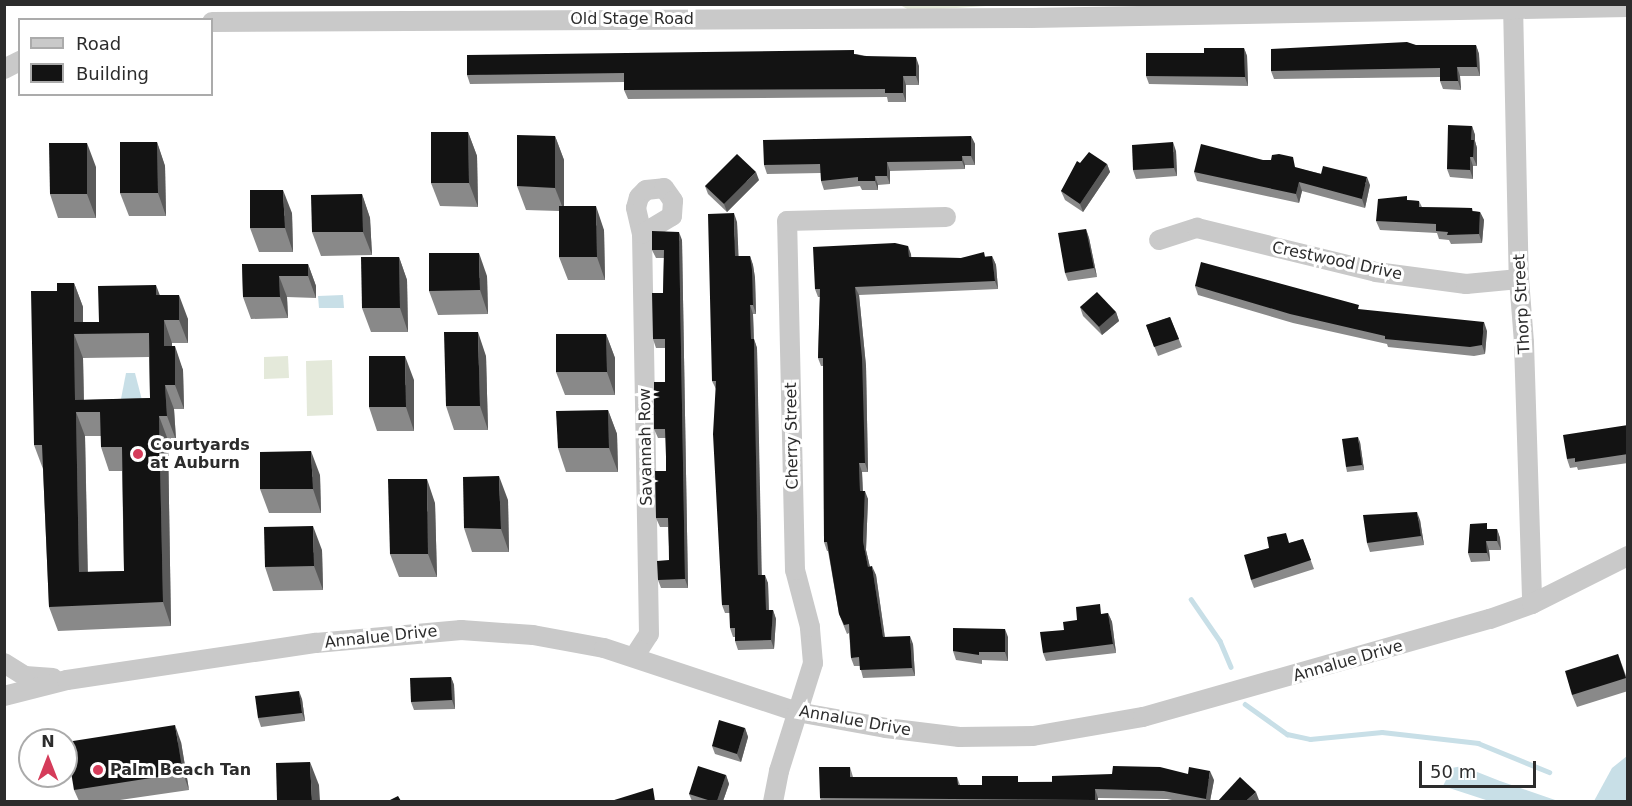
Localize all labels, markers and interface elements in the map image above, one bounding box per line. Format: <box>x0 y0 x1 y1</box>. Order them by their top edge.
street label: Old Stage Road <box>570 9 694 29</box>
legend <box>18 18 213 96</box>
text: Road <box>76 33 121 54</box>
text: Building <box>76 63 149 84</box>
street label: Crestwood Drive <box>1270 238 1404 284</box>
street label: Thorp Street <box>1510 253 1534 355</box>
street label: Cherry Street <box>781 382 803 490</box>
street label: Savannah Row <box>635 388 657 506</box>
place label: Courtyards at Auburn <box>150 435 250 473</box>
marker: Courtyards at Auburn <box>131 447 145 461</box>
street label: Annalue Drive <box>324 622 438 652</box>
street label: Annalue Drive <box>1291 636 1405 686</box>
street label: Annalue Drive <box>798 702 912 740</box>
north arrow <box>18 728 78 788</box>
text: N <box>41 732 55 751</box>
scale bar <box>1422 749 1539 787</box>
place label: Palm Beach Tan <box>110 760 251 780</box>
text: 50 m <box>1430 761 1476 782</box>
marker: Palm Beach Tan <box>91 763 105 777</box>

